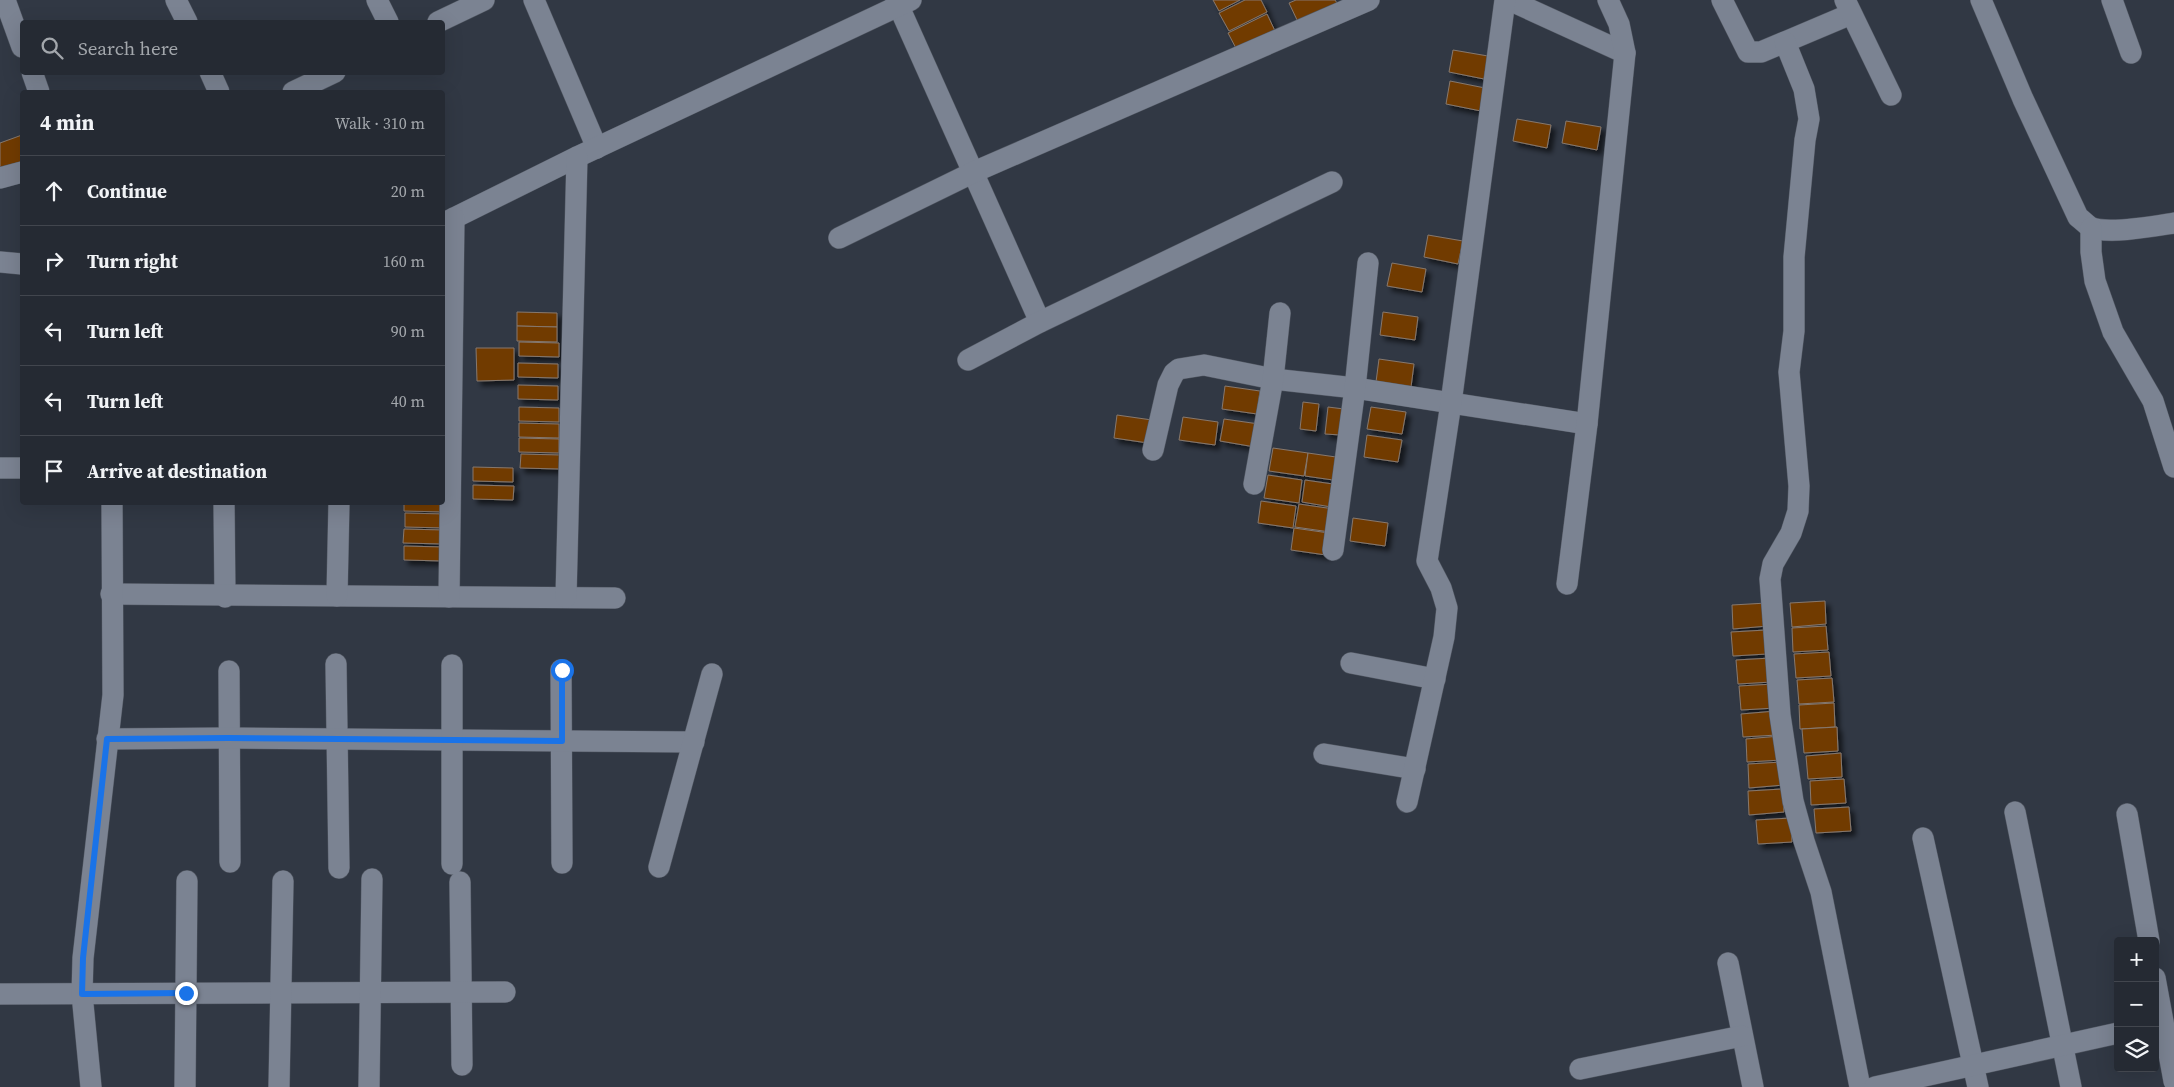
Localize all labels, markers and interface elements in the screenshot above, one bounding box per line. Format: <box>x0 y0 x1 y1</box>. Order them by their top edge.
search box <box>20 20 445 75</box>
icon: search <box>38 34 66 62</box>
text: Search here <box>78 35 178 61</box>
text: 4 min <box>40 108 95 137</box>
text: Walk · 310 m <box>335 112 425 134</box>
icon: ahead <box>40 177 68 205</box>
text: Continue <box>87 178 167 204</box>
text: 20 m <box>391 180 425 202</box>
icon: right <box>40 247 68 275</box>
text: Turn right <box>87 248 178 274</box>
text: 160 m <box>383 250 425 272</box>
icon: left <box>40 317 68 345</box>
text: Turn left <box>87 318 163 344</box>
text: 90 m <box>391 320 425 342</box>
icon: left <box>40 387 68 415</box>
text: Turn left <box>87 388 163 414</box>
text: 40 m <box>391 390 425 412</box>
icon: arrive <box>40 457 68 485</box>
text: Arrive at destination <box>87 458 267 484</box>
route start <box>551 659 574 682</box>
map controls <box>2114 937 2159 1072</box>
button: + <box>2114 937 2159 982</box>
route end <box>175 982 198 1005</box>
button: − <box>2114 982 2159 1027</box>
button: layers <box>2114 1027 2159 1072</box>

